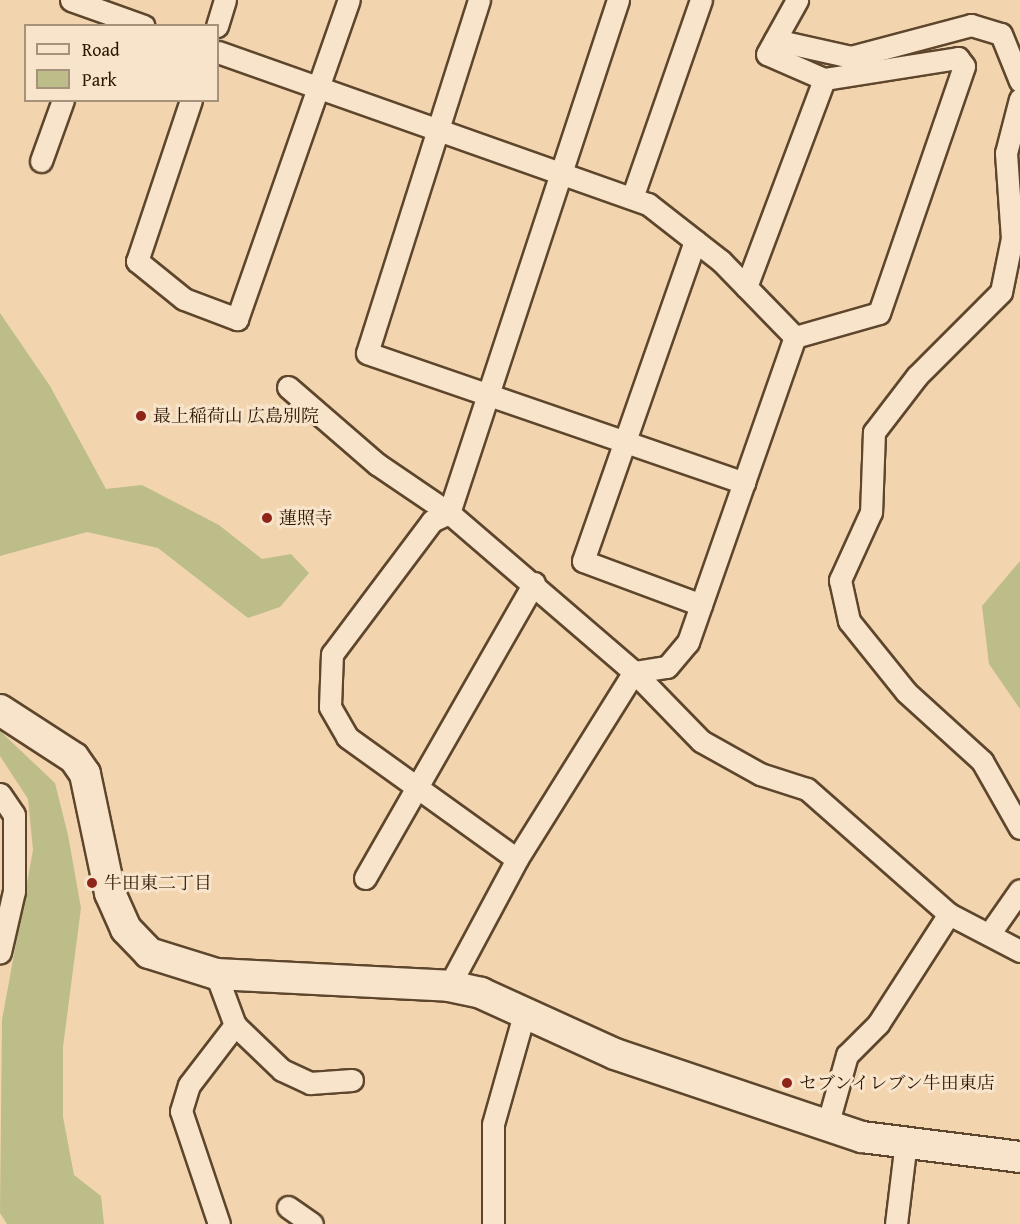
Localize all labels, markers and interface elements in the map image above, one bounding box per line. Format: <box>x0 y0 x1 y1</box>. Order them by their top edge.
legend <box>24 24 219 102</box>
text: Road <box>82 36 120 63</box>
text: Park <box>82 66 117 93</box>
place label: 最上稲荷山 広島別院 <box>153 405 319 427</box>
marker: 最上稲荷山 広島別院 <box>134 409 148 423</box>
place label: 蓮照寺 <box>279 507 333 529</box>
marker: 蓮照寺 <box>260 511 274 525</box>
place label: 牛田東二丁目 <box>104 872 212 894</box>
marker: 牛田東二丁目 <box>85 876 99 890</box>
place label: セブンイレブン牛田東店 <box>799 1072 997 1094</box>
marker: セブンイレブン牛田東店 <box>780 1076 794 1090</box>

